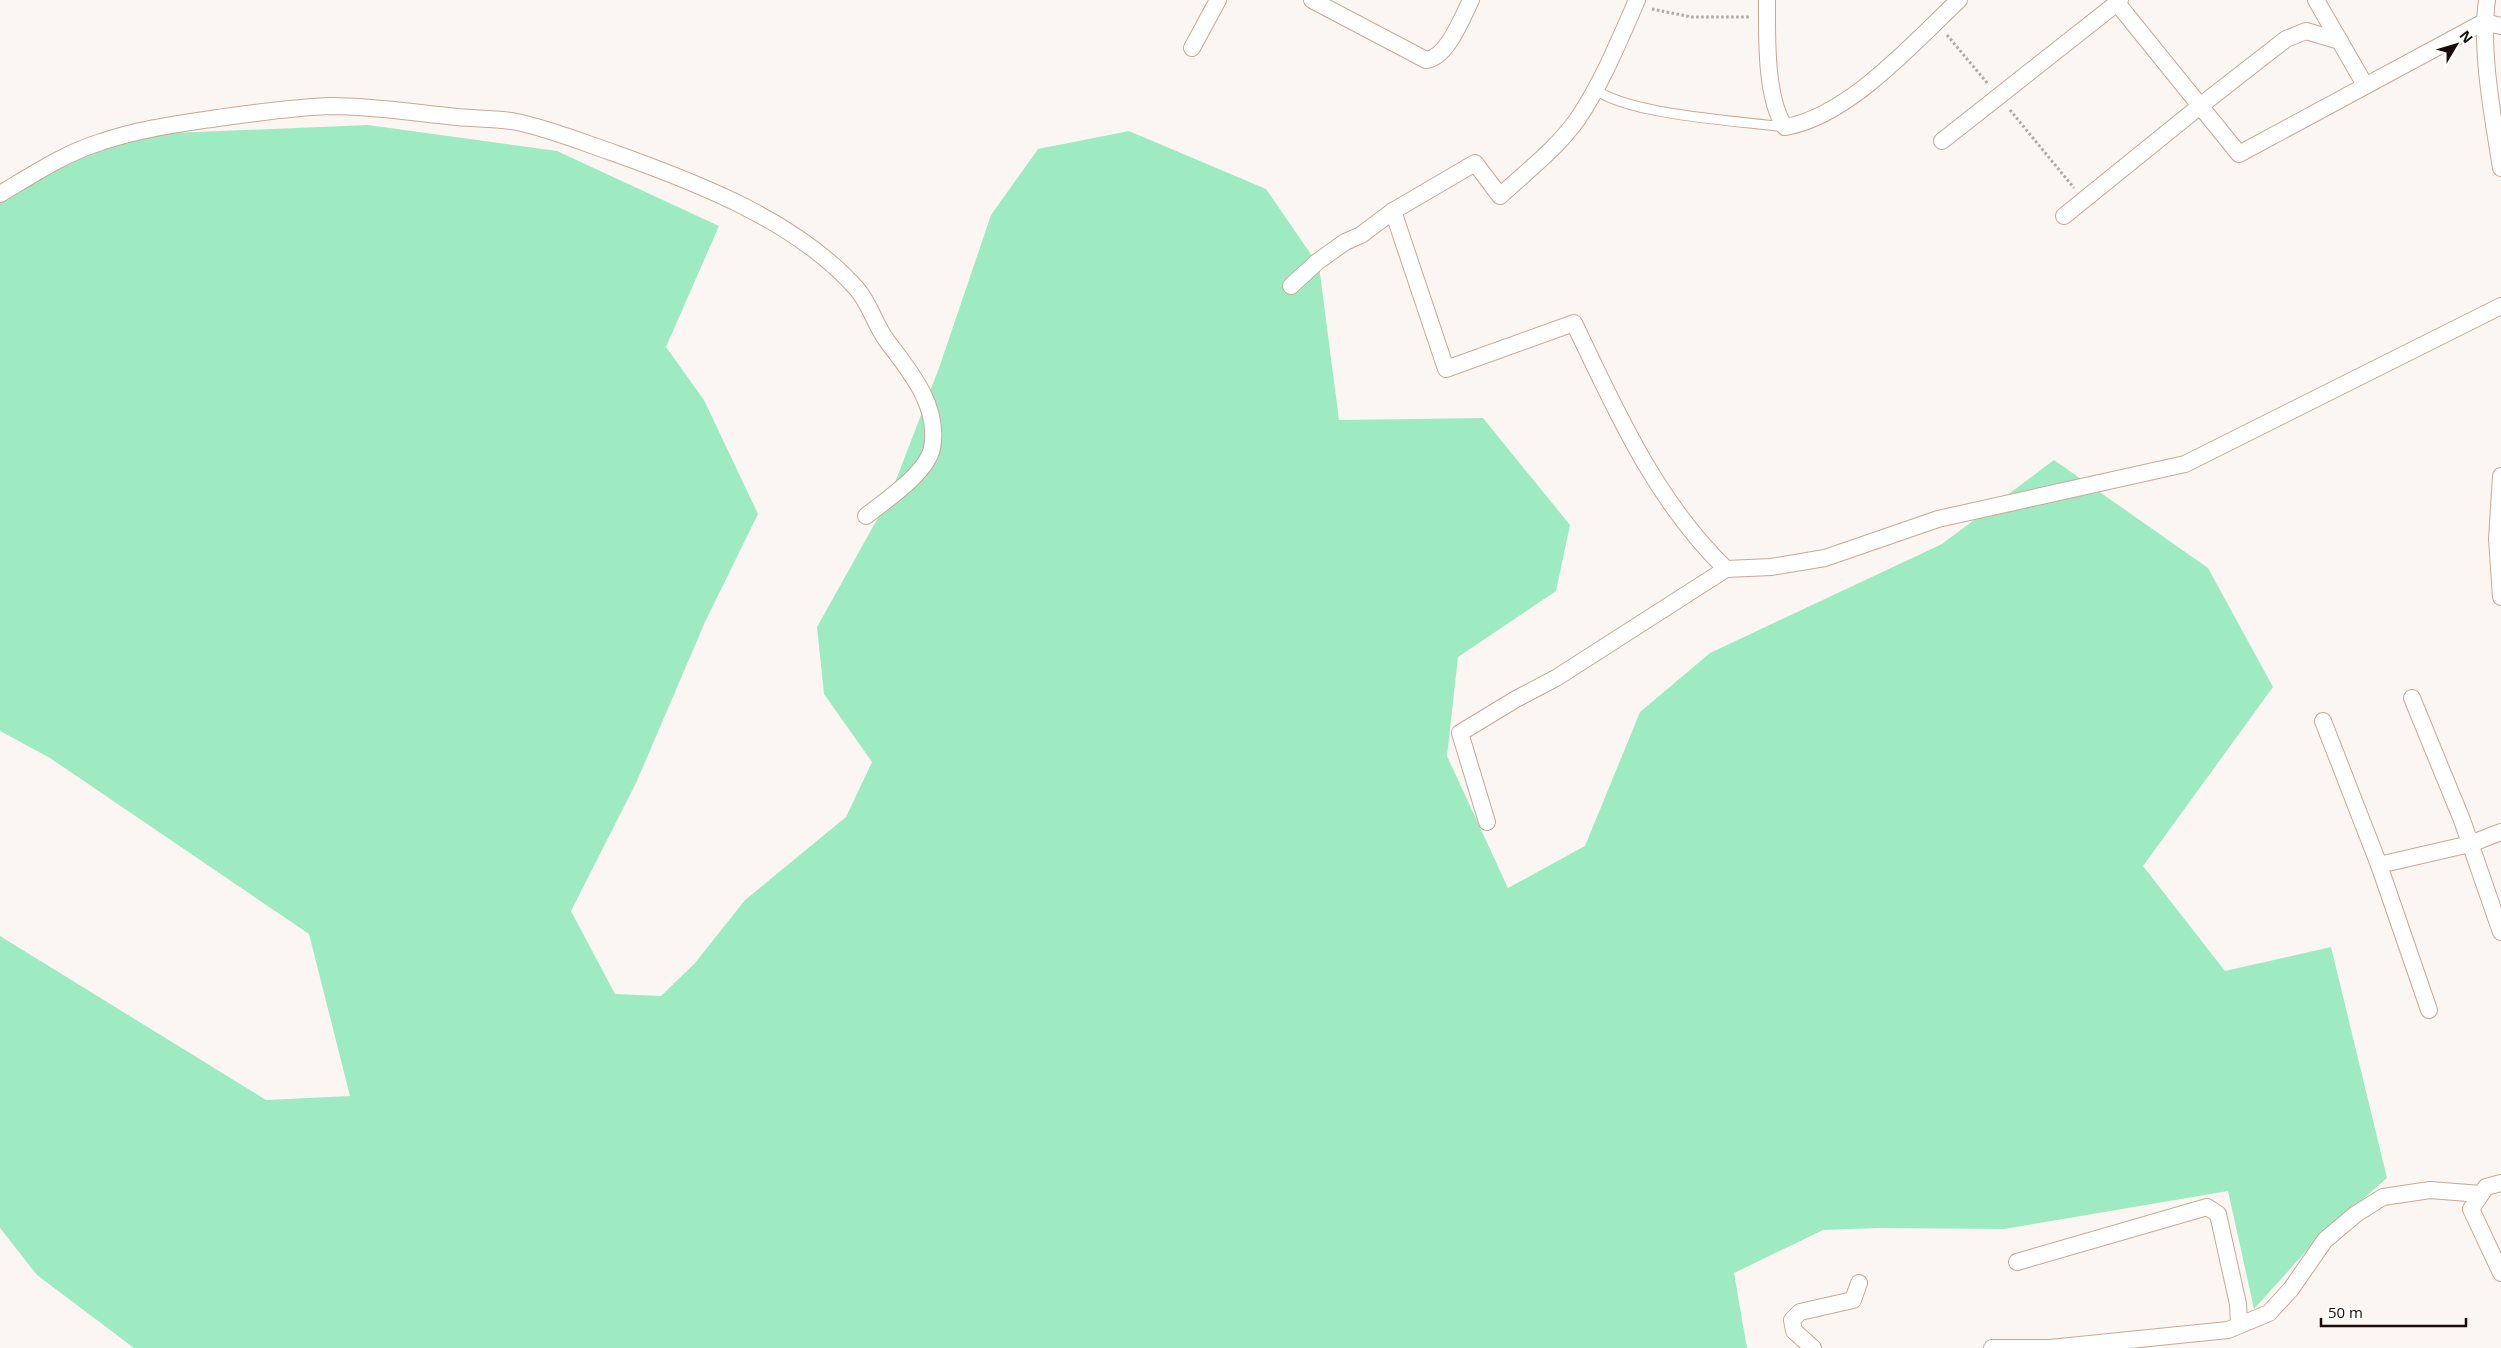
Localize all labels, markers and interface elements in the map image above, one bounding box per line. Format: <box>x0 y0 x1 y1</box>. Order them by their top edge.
north arrow <box>2431 20 2481 70</box>
text: N <box>2456 26 2478 47</box>
scale bar <box>2321 1296 2466 1328</box>
text: 50 m <box>2328 1302 2363 1322</box>

